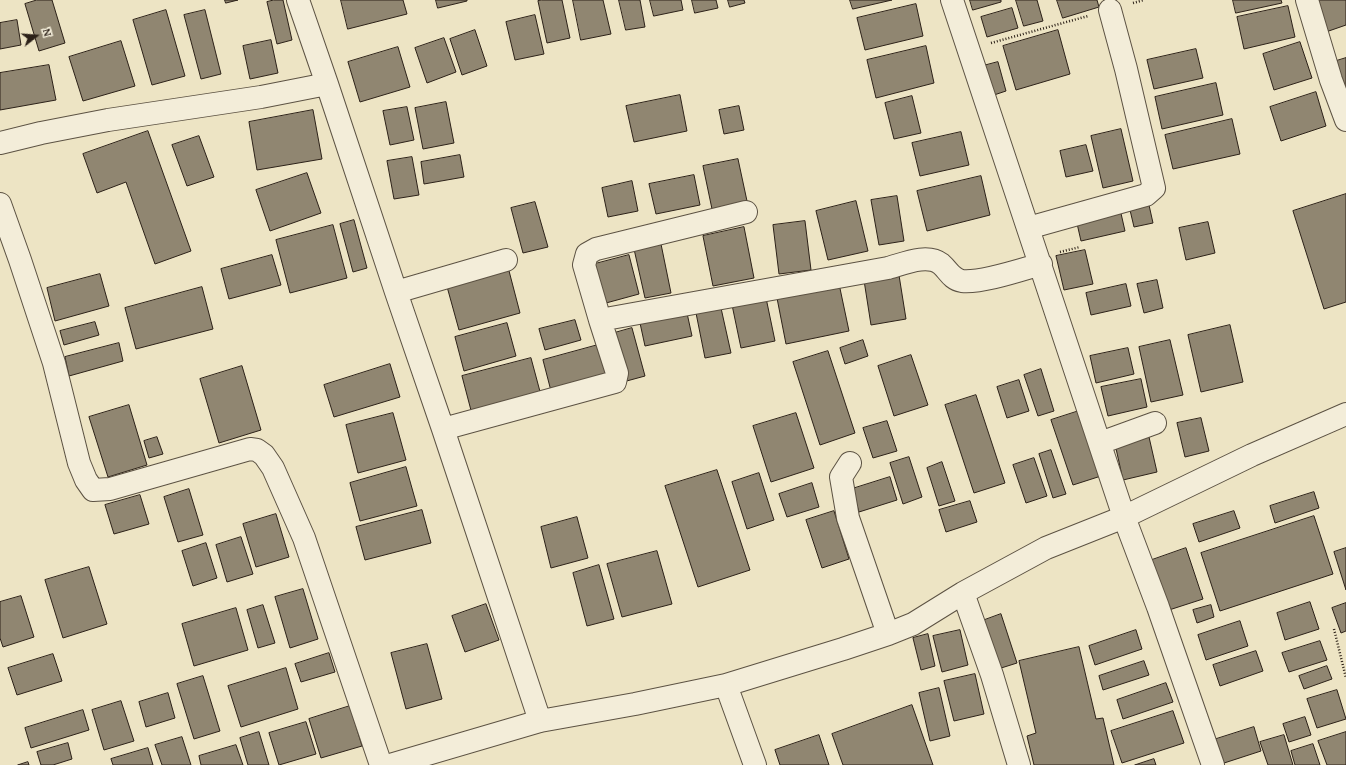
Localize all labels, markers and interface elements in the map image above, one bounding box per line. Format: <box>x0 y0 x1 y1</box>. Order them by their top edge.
north arrow <box>16 16 56 56</box>
text: N <box>39 27 56 38</box>

